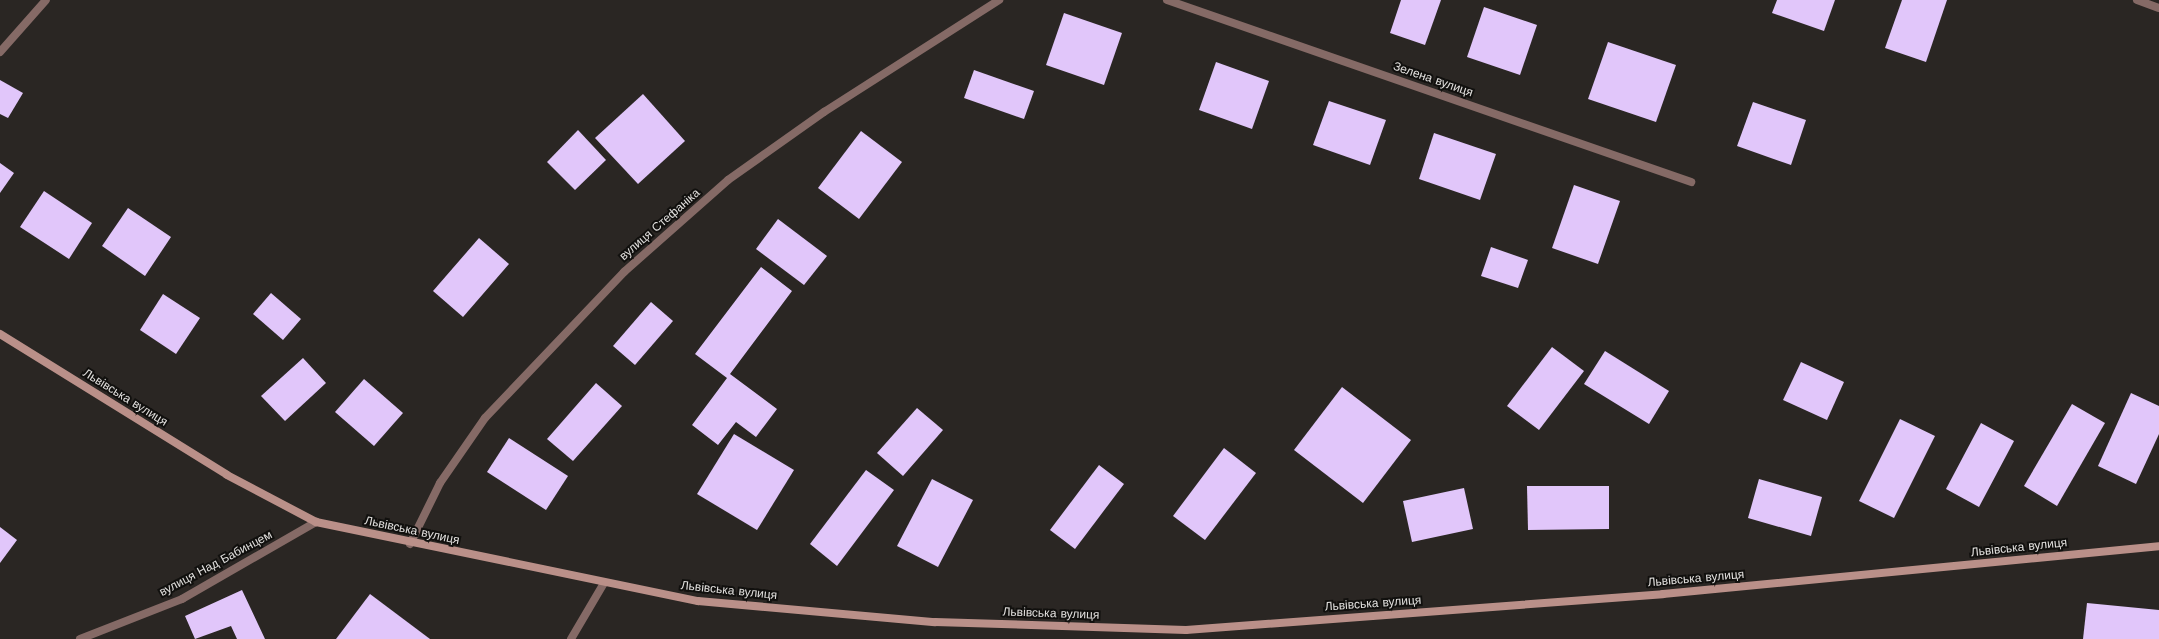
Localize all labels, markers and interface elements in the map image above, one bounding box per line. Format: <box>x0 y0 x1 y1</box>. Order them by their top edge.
street label: Зелена вулиця <box>1391 60 1475 100</box>
street label: вулиця Стефаніка <box>617 186 703 264</box>
street label: Львівська вулиця <box>80 366 170 430</box>
street label: Львівська вулиця <box>363 514 461 548</box>
street label: вулиця Над Бабинцем <box>157 528 275 600</box>
street label: Львівська вулиця <box>1970 536 2068 560</box>
street label: Львівська вулиця <box>1647 568 1745 590</box>
street label: Львівська вулиця <box>680 579 778 603</box>
street label: Львівська вулиця <box>1324 593 1422 615</box>
street label: Львівська вулиця <box>1002 605 1100 623</box>

